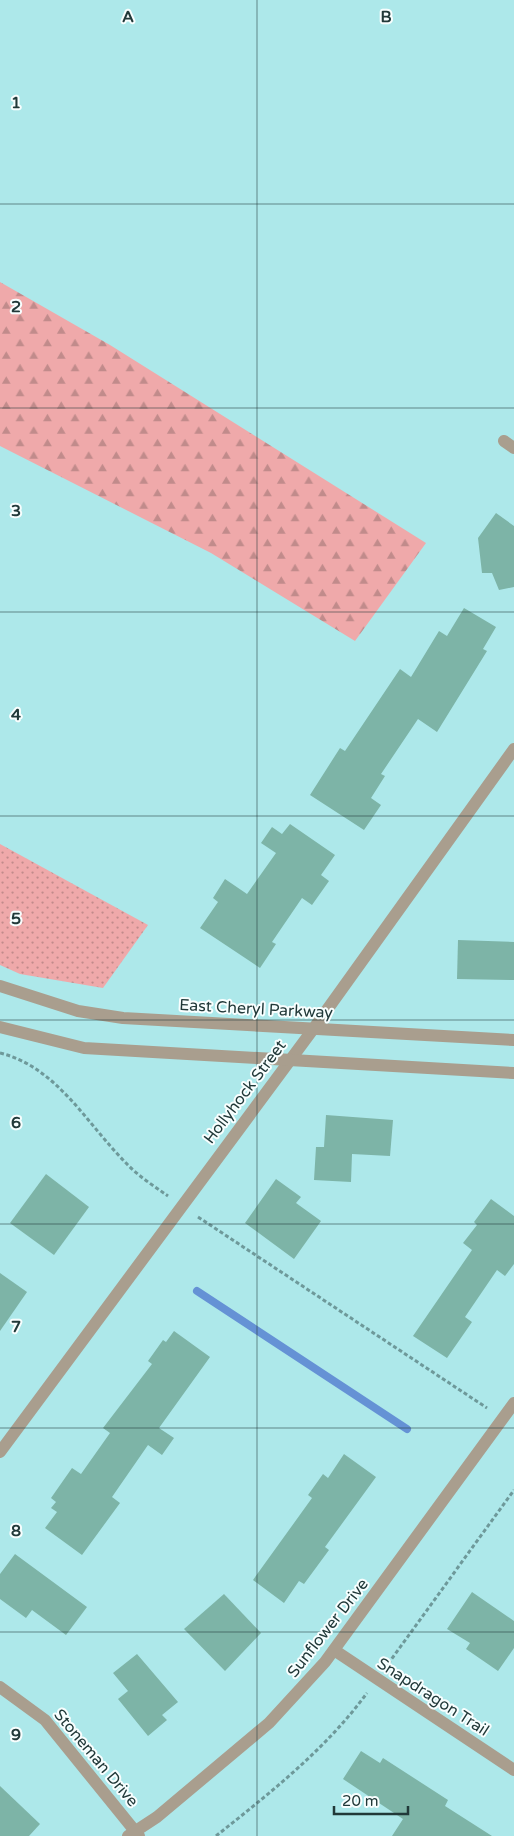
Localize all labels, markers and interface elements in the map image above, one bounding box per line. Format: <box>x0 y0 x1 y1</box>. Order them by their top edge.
text: A <box>122 7 134 27</box>
text: B <box>380 7 392 27</box>
text: 1 <box>11 93 21 113</box>
text: 2 <box>11 297 21 317</box>
text: 3 <box>11 501 21 521</box>
text: 4 <box>11 705 21 725</box>
text: 5 <box>11 909 21 929</box>
street label: East Cheryl Parkway <box>179 995 334 1023</box>
street label: Hollyhock Street <box>199 1036 291 1148</box>
text: 6 <box>11 1113 21 1133</box>
text: 7 <box>11 1317 21 1337</box>
text: 8 <box>11 1521 21 1541</box>
street label: Sunflower Drive <box>283 1575 373 1681</box>
street label: Snapdragon Trail <box>373 1653 493 1741</box>
street label: Stoneman Drive <box>49 1705 143 1811</box>
text: 9 <box>11 1725 21 1745</box>
scale bar <box>334 1784 408 1816</box>
text: 20 m <box>342 1792 379 1810</box>

